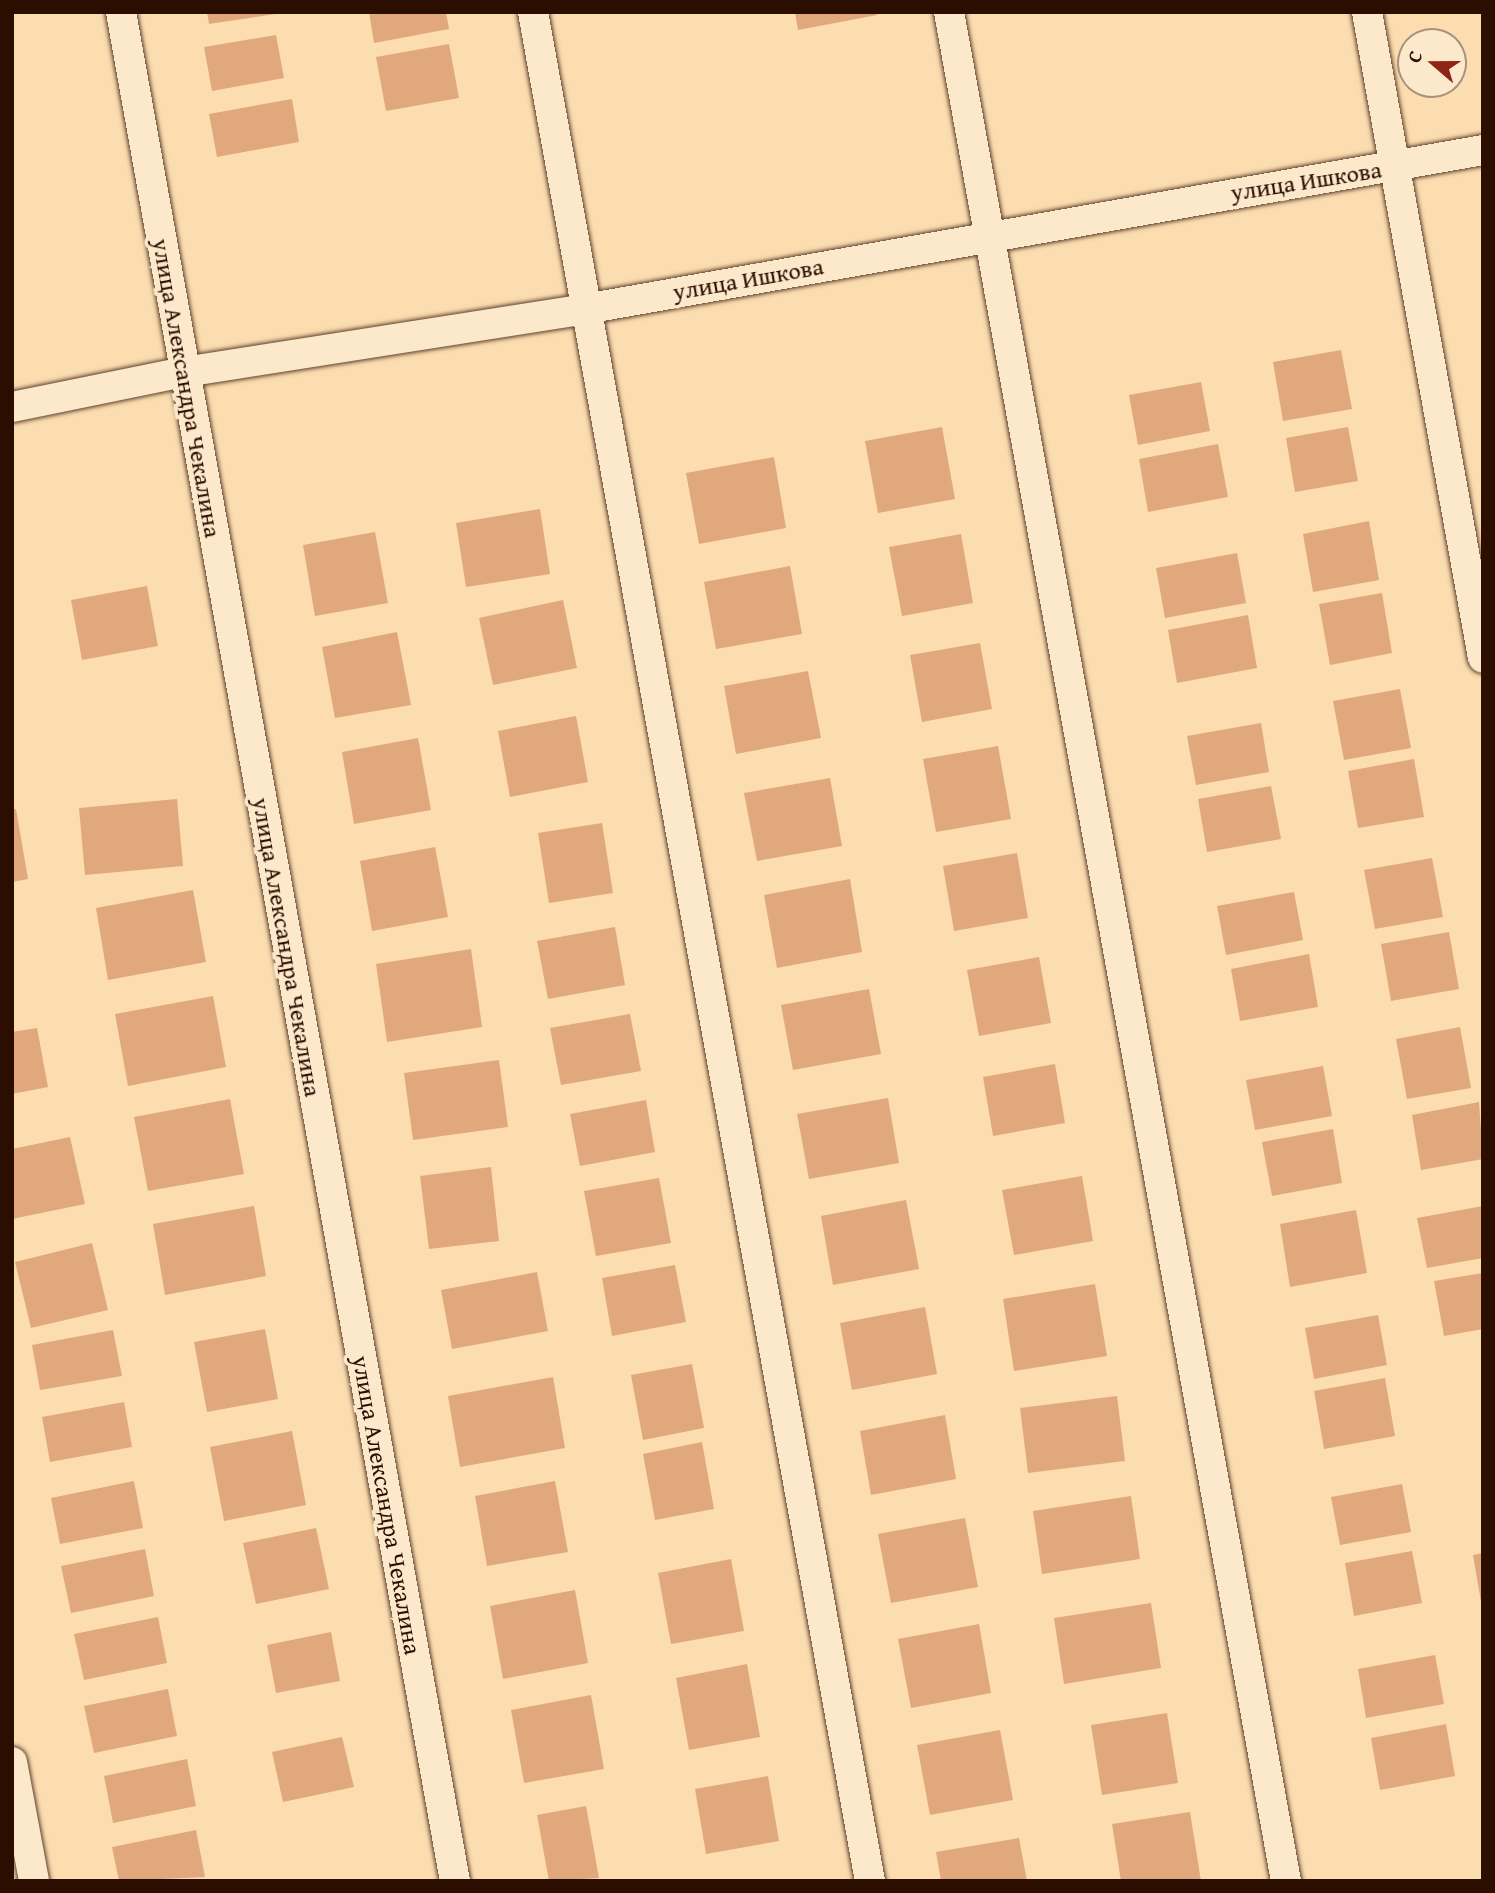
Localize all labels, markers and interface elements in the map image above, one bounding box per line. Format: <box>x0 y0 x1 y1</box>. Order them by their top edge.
north arrow <box>1397 28 1467 98</box>
text: С <box>1399 47 1429 66</box>
street label: улица Ишкова <box>1229 155 1383 207</box>
street label: улица Александра Чекалина <box>147 236 227 540</box>
street label: улица Ишкова <box>670 252 826 306</box>
street label: улица Александра Чекалина <box>247 795 327 1099</box>
street label: улица Александра Чекалина <box>347 1353 427 1657</box>

